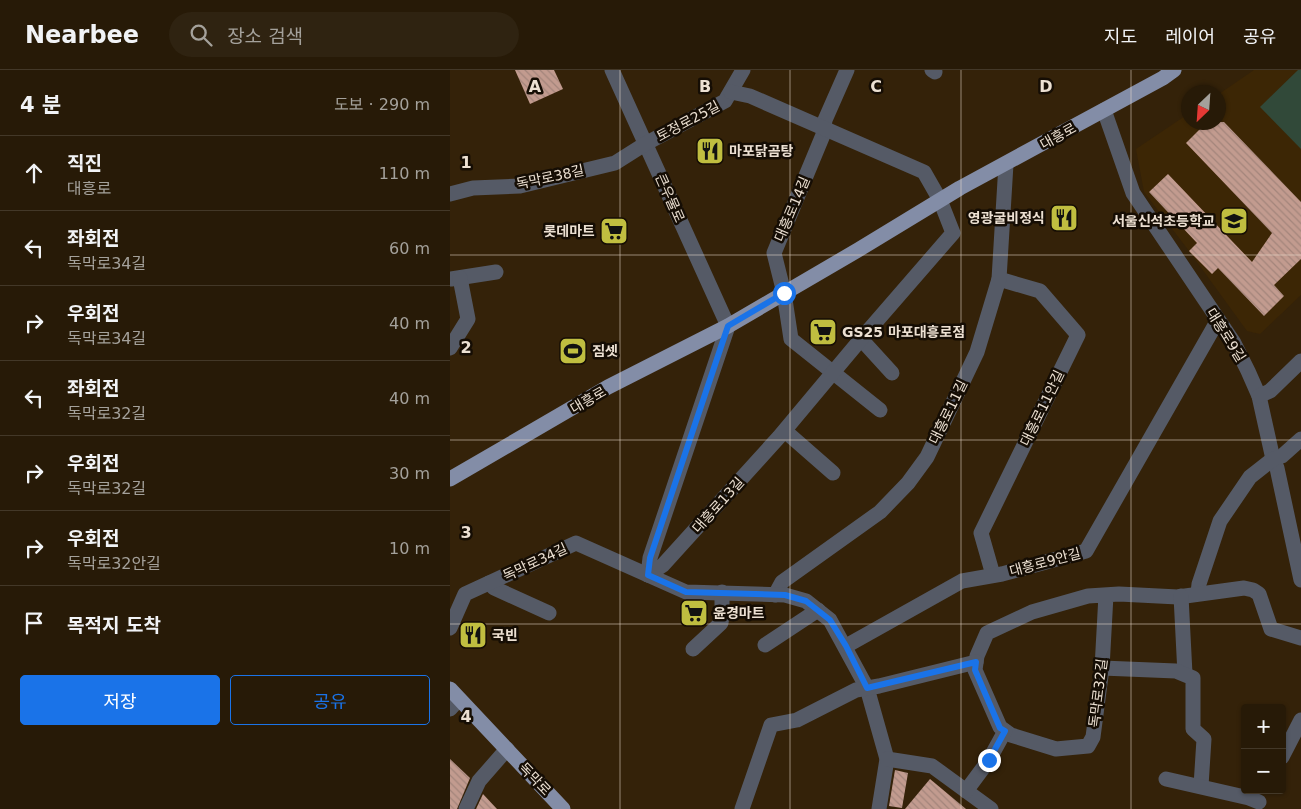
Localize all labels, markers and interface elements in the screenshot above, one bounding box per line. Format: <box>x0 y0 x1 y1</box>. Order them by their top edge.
search box <box>169 12 519 57</box>
text: Nearbee <box>25 21 139 49</box>
icon: search <box>187 21 215 49</box>
text: 장소 검색 <box>227 25 303 47</box>
text: 지도 <box>1104 26 1137 47</box>
text: 레이어 <box>1165 26 1215 47</box>
text: 공유 <box>1243 26 1276 47</box>
text: A <box>529 77 542 96</box>
text: B <box>699 77 711 96</box>
text: C <box>870 77 882 96</box>
text: D <box>1039 77 1053 96</box>
north arrow <box>1181 85 1226 130</box>
text: 4 분 <box>20 93 61 117</box>
text: 도보 · 290 m <box>334 95 430 114</box>
street label: 토정로25길 <box>654 98 722 144</box>
street label: 대흥로 <box>1037 120 1079 152</box>
restaurant icon: 마포닭곰탕 <box>695 136 725 166</box>
place label: 마포닭곰탕 <box>729 143 794 159</box>
text: 직진 <box>67 152 102 174</box>
text: 1 <box>460 153 472 172</box>
icon: ahead <box>20 159 48 187</box>
street label: 독막로38길 <box>514 162 586 192</box>
text: 110 m <box>379 164 430 183</box>
street label: 큰우물로 <box>652 171 688 225</box>
street label: 대흥로14길 <box>771 174 813 244</box>
text: 대흥로 <box>67 179 111 198</box>
restaurant icon: 영광굴비정식 <box>1049 203 1079 233</box>
school or university icon: 서울신석초등학교 <box>1219 206 1249 236</box>
place label: 영광굴비정식 <box>968 210 1045 226</box>
place label: 서울신석초등학교 <box>1112 213 1215 229</box>
supermarket icon: 롯데마트 <box>599 216 629 246</box>
place label: 롯데마트 <box>543 223 595 239</box>
text: 좌회전 <box>67 227 119 249</box>
icon: left <box>20 234 48 262</box>
text: 60 m <box>389 239 430 258</box>
text: 독막로34길 <box>67 254 146 273</box>
route start <box>773 282 796 305</box>
text: 우회전 <box>67 302 119 324</box>
street label: 대흥로9길 <box>1203 305 1249 365</box>
icon: right <box>20 309 48 337</box>
text: 40 m <box>389 314 430 333</box>
supermarket icon: GS25 마포대흥로점 <box>808 317 838 347</box>
place label: GS25 마포대흥로점 <box>842 324 965 340</box>
text: 독막로34길 <box>67 329 146 348</box>
sports icon: 짐셋 <box>558 336 588 366</box>
text: 2 <box>460 338 472 357</box>
place label: 짐셋 <box>592 343 618 359</box>
street label: 대흥로11안길 <box>1017 368 1067 448</box>
text: 좌회전 <box>67 377 119 399</box>
street label: 대흥로11길 <box>926 377 970 447</box>
street label: 대흥로 <box>567 383 609 417</box>
icon: left <box>20 384 48 412</box>
text: 40 m <box>389 389 430 408</box>
text: 독막로32길 <box>67 404 146 423</box>
text: 우회전 <box>67 452 119 474</box>
icon: right <box>20 459 48 487</box>
text: 30 m <box>389 464 430 483</box>
street label: 대흥로13길 <box>689 474 747 536</box>
text: 독막로32길 <box>67 479 146 498</box>
text: 3 <box>460 523 472 542</box>
text: 우회전 <box>67 527 119 549</box>
icon: right <box>20 534 48 562</box>
text: 10 m <box>389 539 430 558</box>
street label: 독막로34길 <box>500 540 570 584</box>
street label: 대흥로9안길 <box>1008 545 1082 579</box>
text: 독막로32안길 <box>67 554 161 573</box>
supermarket icon: 윤경마트 <box>679 598 709 628</box>
place label: 윤경마트 <box>713 605 765 621</box>
icon: arrive <box>20 609 48 637</box>
text: 목적지 도착 <box>67 614 161 636</box>
restaurant icon: 국빈 <box>458 620 488 650</box>
place label: 국빈 <box>492 627 518 643</box>
street label: 독막로32길 <box>1086 658 1110 728</box>
button: 저장 <box>20 675 220 725</box>
button: 공유 <box>230 675 430 725</box>
map controls <box>1241 704 1286 794</box>
button: + <box>1241 704 1286 749</box>
text: 4 <box>460 707 472 726</box>
route end <box>978 749 1001 772</box>
button: − <box>1241 749 1286 794</box>
street label: 독막로 <box>516 760 554 799</box>

